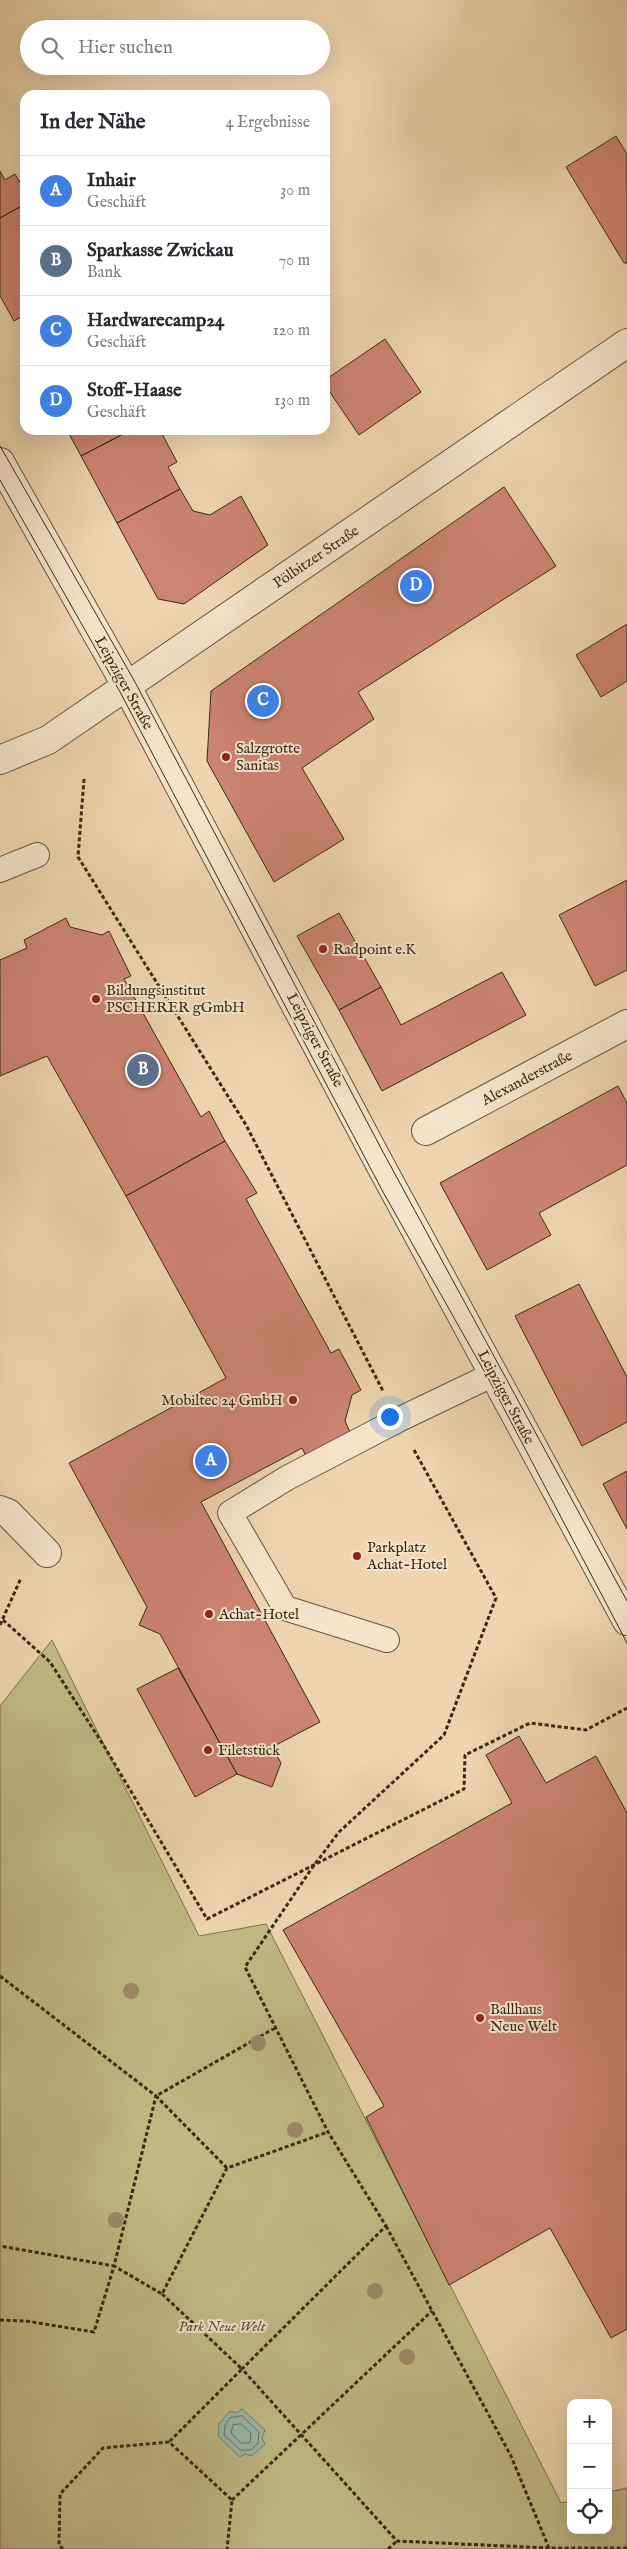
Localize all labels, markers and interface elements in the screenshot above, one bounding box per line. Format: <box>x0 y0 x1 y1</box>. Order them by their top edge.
search box <box>20 20 330 75</box>
icon: search <box>38 34 66 62</box>
text: Hier suchen <box>78 36 173 60</box>
text: In der Nähe <box>40 109 146 136</box>
text: 4 Ergebnisse <box>226 113 310 133</box>
text: Inhair <box>87 169 136 193</box>
text: A <box>51 181 61 201</box>
text: 30 m <box>280 181 310 201</box>
text: Geschäft <box>87 193 146 213</box>
text: Sparkasse Zwickau <box>87 239 234 263</box>
text: B <box>51 251 61 271</box>
text: 70 m <box>279 251 310 271</box>
text: Bank <box>87 263 122 283</box>
text: Hardwarecamp24 <box>87 309 224 333</box>
text: C <box>50 321 62 341</box>
text: 120 m <box>273 321 310 341</box>
text: Geschäft <box>87 333 146 353</box>
text: Stoff-Haase <box>87 379 182 403</box>
text: D <box>50 391 62 411</box>
text: 130 m <box>274 391 310 411</box>
text: Geschäft <box>87 403 146 423</box>
street label: Pölbitzer Straße <box>269 521 363 593</box>
pin: D <box>400 567 432 605</box>
street label: Leipziger Straße <box>90 633 158 733</box>
pin: C <box>247 682 279 720</box>
place label: Salzgrotte Sanitas <box>236 739 300 775</box>
marker: Salzgrotte Sanitas <box>220 751 232 763</box>
place label: Radpoint e.K <box>333 940 416 959</box>
marker: Radpoint e.K <box>317 943 329 955</box>
place label: Bildungsinstitut PSCHERER gGmbH <box>106 981 245 1017</box>
street label: Leipziger Straße <box>282 990 348 1090</box>
marker: Bildungsinstitut PSCHERER gGmbH <box>90 993 102 1005</box>
street label: Alexanderstraße <box>477 1046 576 1110</box>
pin: B <box>127 1051 159 1089</box>
street label: Leipziger Straße <box>473 1347 539 1447</box>
place label: Mobiltec 24 GmbH <box>161 1391 283 1410</box>
marker: Mobiltec 24 GmbH <box>287 1394 299 1406</box>
your location <box>377 1404 403 1430</box>
pin: A <box>195 1442 227 1480</box>
place label: Parkplatz Achat-Hotel <box>366 1538 448 1574</box>
marker: Parkplatz Achat-Hotel <box>351 1550 363 1562</box>
place label: Achat-Hotel <box>218 1605 300 1624</box>
marker: Achat-Hotel <box>203 1608 215 1620</box>
place label: Filetstück <box>218 1741 281 1760</box>
marker: Filetstück <box>202 1744 214 1756</box>
place label: Ballhaus Neue Welt <box>490 2000 557 2036</box>
marker: Ballhaus Neue Welt <box>474 2012 486 2024</box>
park label: Park Neue Welt <box>178 2317 267 2336</box>
map controls <box>567 2399 612 2534</box>
button: + <box>567 2399 612 2444</box>
button: − <box>567 2444 612 2489</box>
button: locate <box>567 2489 612 2534</box>

